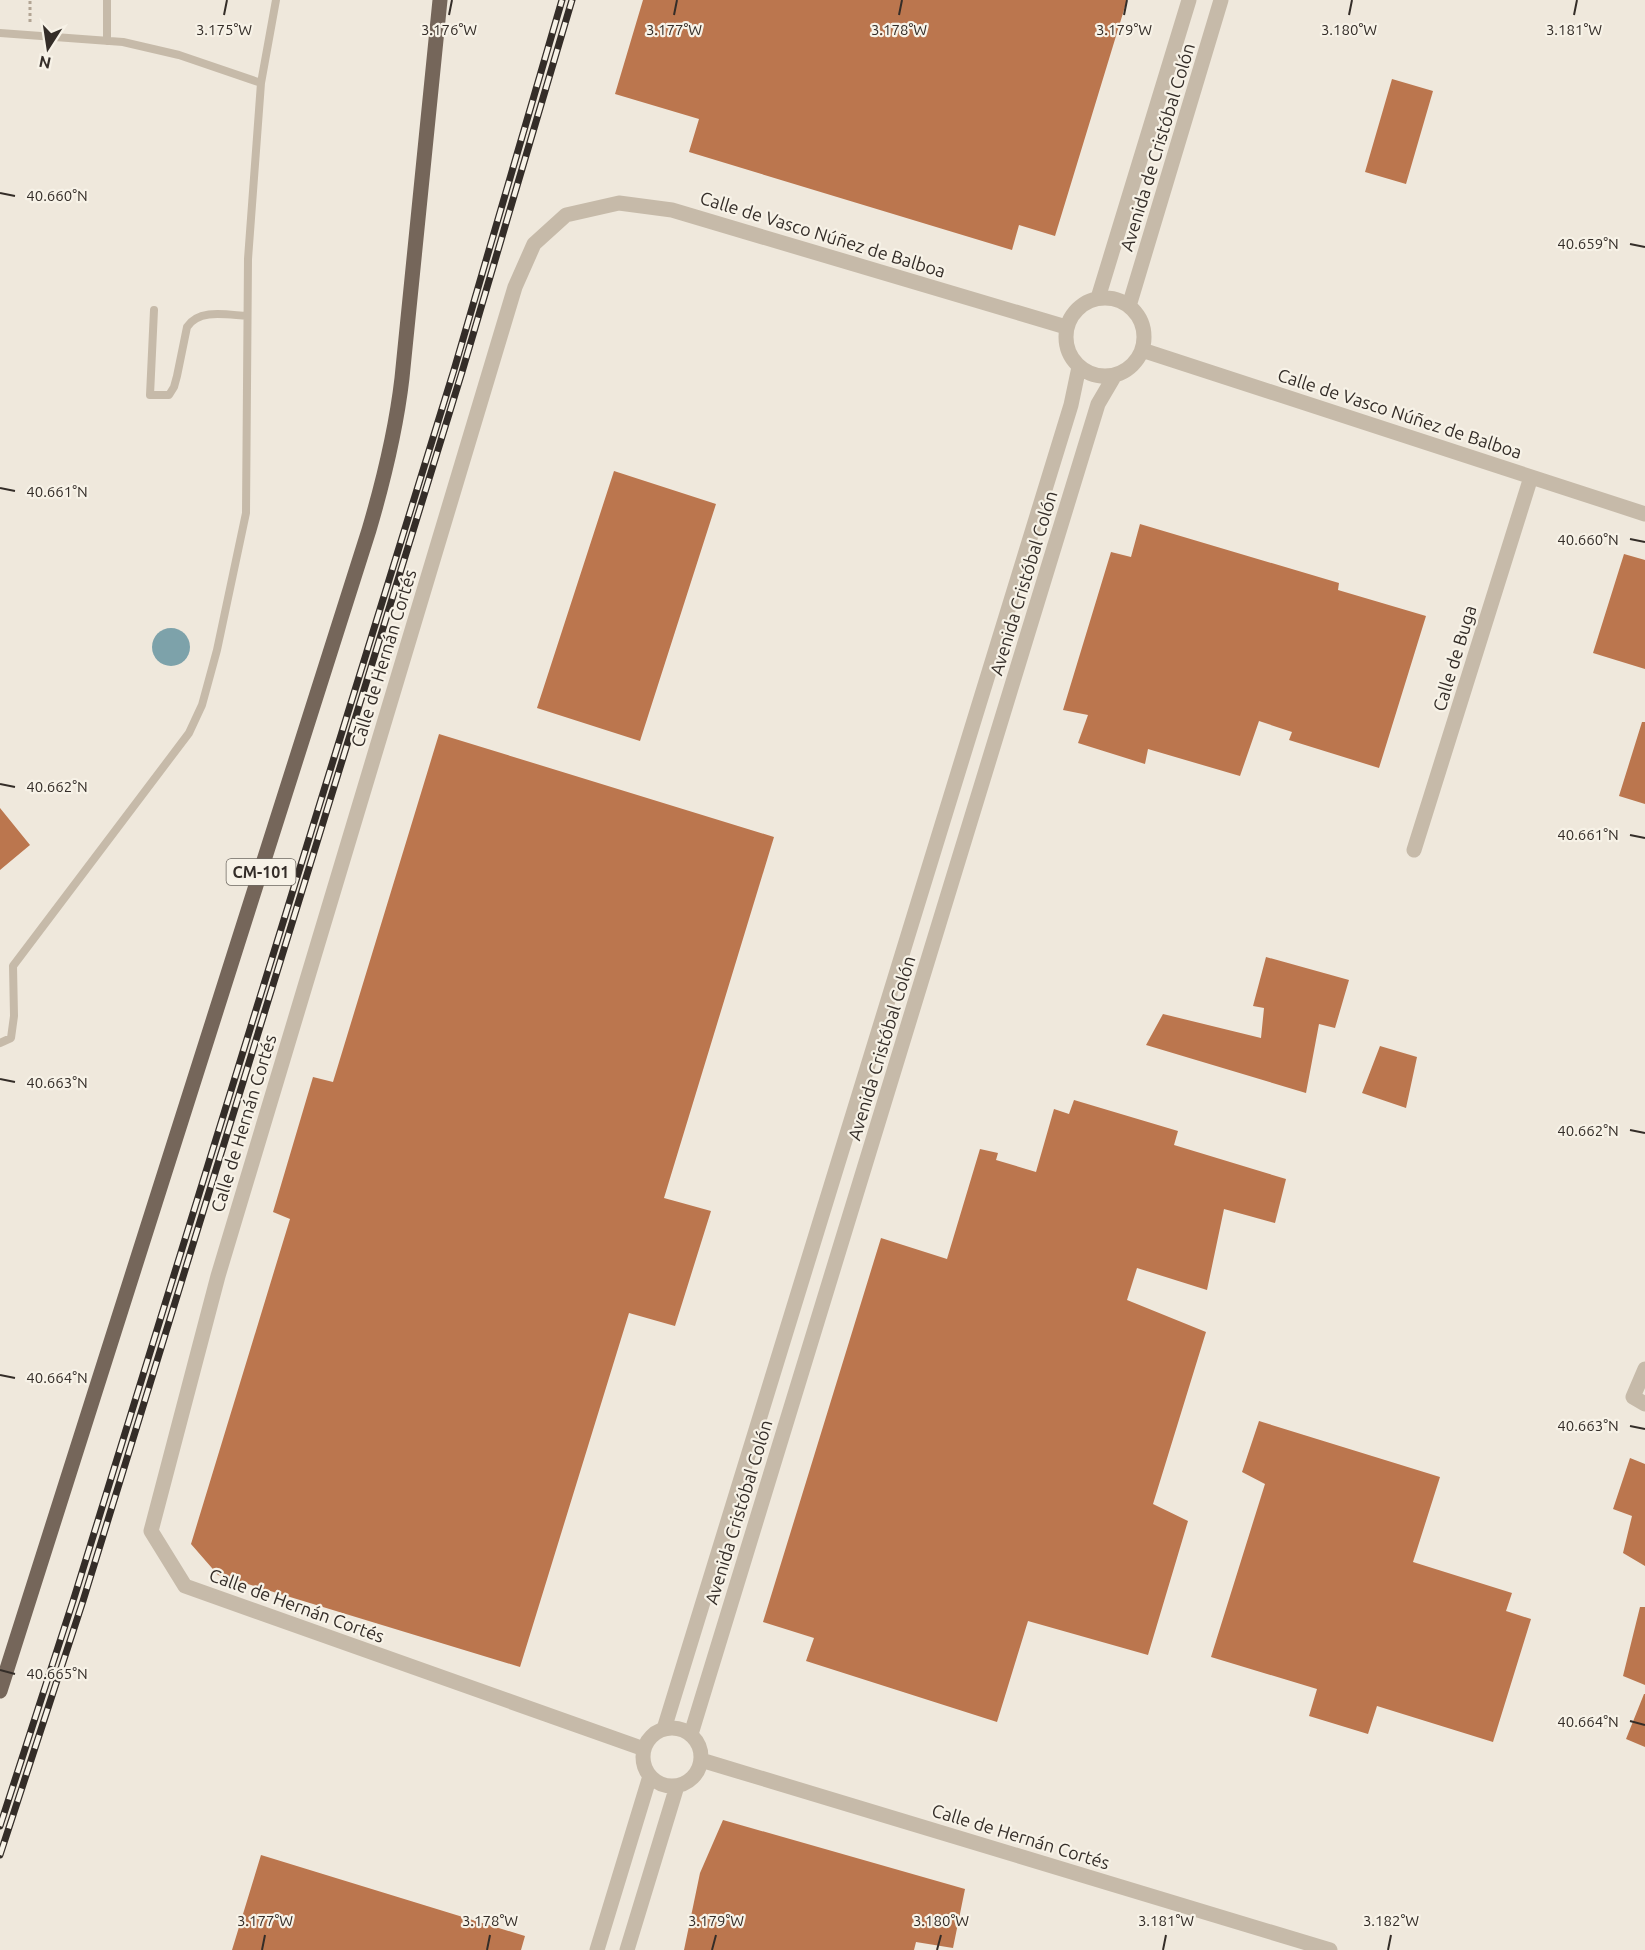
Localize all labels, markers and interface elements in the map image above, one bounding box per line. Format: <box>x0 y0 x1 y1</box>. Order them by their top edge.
north arrow <box>18 18 78 78</box>
text: 3.175°W <box>196 21 252 38</box>
text: 3.176°W <box>421 21 477 38</box>
text: 3.177°W <box>646 21 702 38</box>
text: 3.178°W <box>871 21 927 38</box>
text: 3.179°W <box>1096 21 1152 38</box>
text: 3.180°W <box>1321 21 1377 38</box>
text: 3.181°W <box>1546 21 1602 38</box>
street label: Avenida de Cristóbal Colón <box>1116 41 1198 253</box>
text: N <box>37 53 53 73</box>
text: 40.660°N <box>26 187 88 204</box>
street label: Calle de Vasco Núñez de Balboa <box>698 187 948 281</box>
text: 40.659°N <box>1557 235 1619 252</box>
street label: Calle de Vasco Núñez de Balboa <box>1275 364 1525 462</box>
text: 40.661°N <box>26 483 88 500</box>
street label: Avenida Cristóbal Colón <box>985 488 1061 678</box>
text: 40.660°N <box>1557 531 1619 548</box>
street label: Calle de Hernán Cortés <box>346 567 420 749</box>
street label: Calle de Buga <box>1428 603 1480 713</box>
text: 40.662°N <box>26 778 88 795</box>
text: 40.661°N <box>1557 826 1619 843</box>
road number: CM-101 <box>226 859 296 885</box>
street label: Avenida Cristóbal Colón <box>843 953 919 1143</box>
street label: Calle de Hernán Cortés <box>206 1032 280 1214</box>
text: 40.663°N <box>26 1074 88 1091</box>
text: 40.662°N <box>1557 1122 1619 1139</box>
text: 40.664°N <box>26 1369 88 1386</box>
street label: Avenida Cristóbal Colón <box>700 1417 776 1607</box>
text: 40.663°N <box>1557 1417 1619 1434</box>
street label: Calle de Hernán Cortés <box>207 1564 387 1646</box>
text: 40.665°N <box>26 1665 88 1682</box>
text: 40.664°N <box>1557 1713 1619 1730</box>
street label: Calle de Hernán Cortés <box>930 1799 1112 1873</box>
text: 3.177°W <box>237 1912 293 1929</box>
text: 3.178°W <box>462 1912 518 1929</box>
text: 3.179°W <box>688 1912 744 1929</box>
text: 3.180°W <box>913 1912 969 1929</box>
text: 3.181°W <box>1138 1912 1194 1929</box>
text: 3.182°W <box>1363 1912 1419 1929</box>

